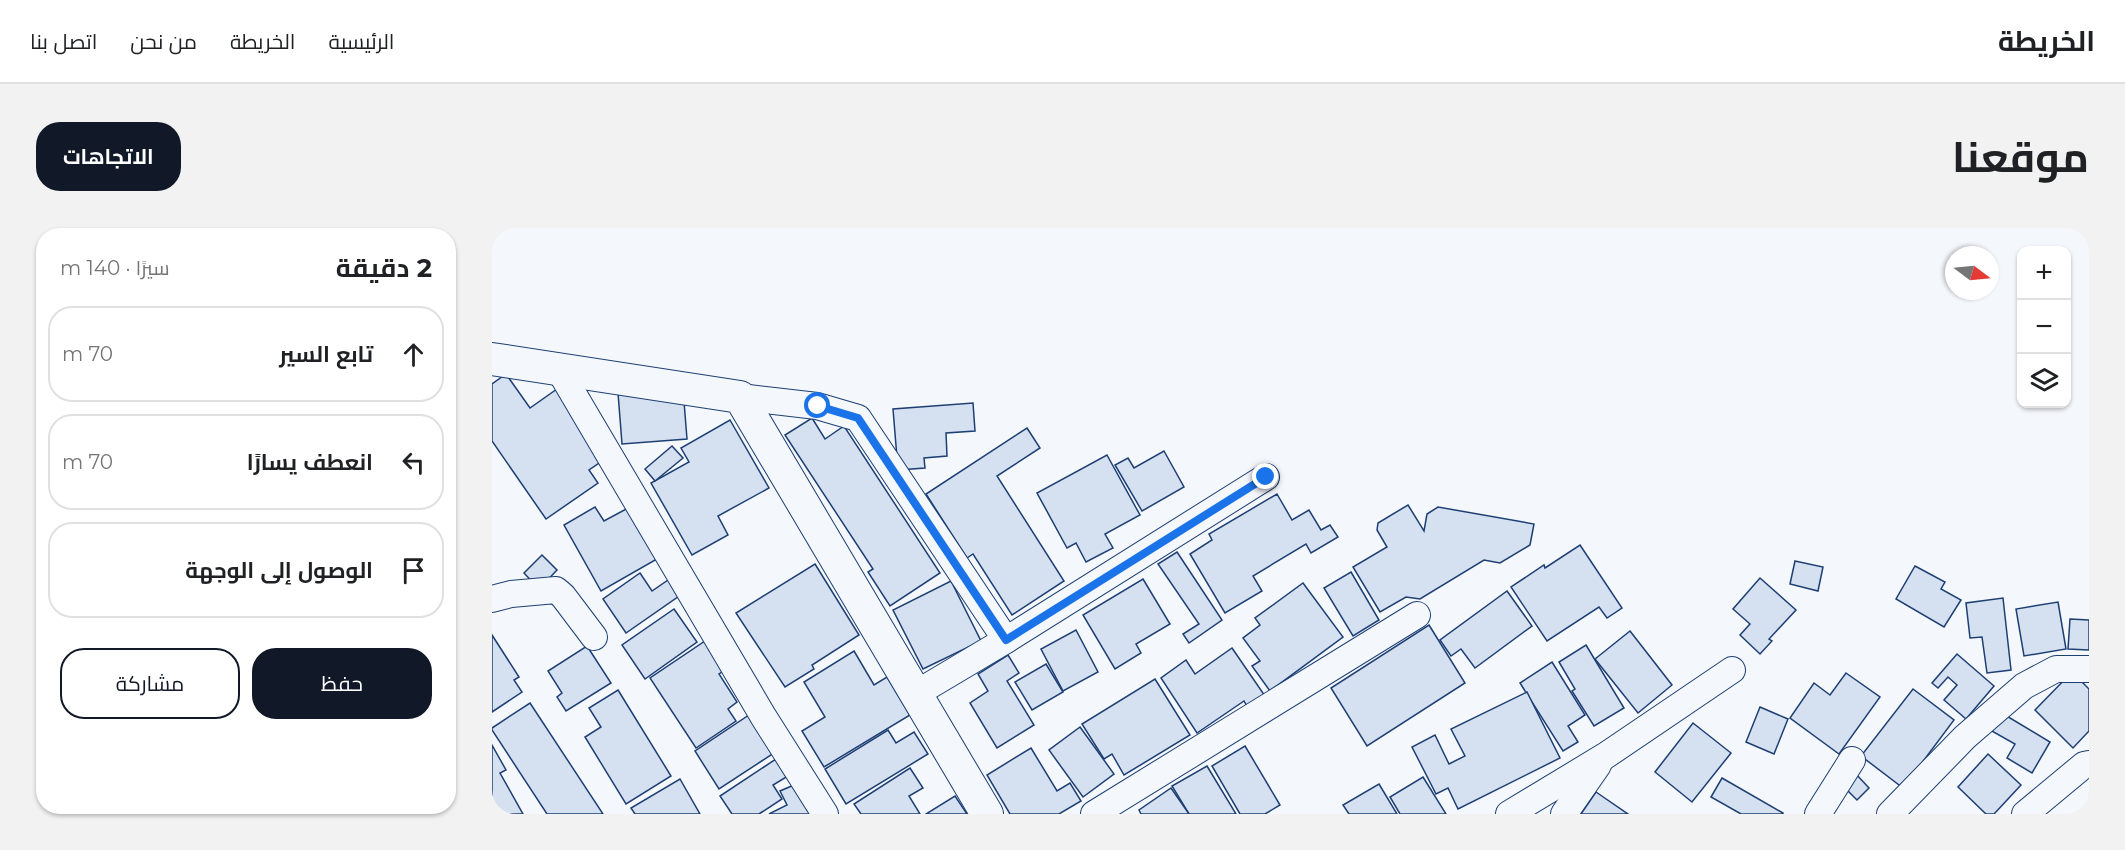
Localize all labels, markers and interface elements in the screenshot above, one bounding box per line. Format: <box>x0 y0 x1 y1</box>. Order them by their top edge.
text: الخريطة <box>1998 24 2095 58</box>
text: اتصل بنا <box>30 29 97 54</box>
text: من نحن <box>130 29 197 54</box>
text: الخريطة <box>230 29 296 54</box>
text: الرئيسية <box>329 29 394 54</box>
button: الاتجاهات <box>36 122 181 191</box>
text: موقعنا <box>1952 131 2089 183</box>
north arrow <box>1945 246 1999 300</box>
map controls <box>2017 246 2071 408</box>
button: + <box>2017 246 2071 300</box>
text: 2 دقيقة <box>336 252 432 284</box>
text: سيرًا · 140 m <box>60 256 170 280</box>
button: − <box>2017 300 2071 354</box>
icon: ahead <box>397 338 430 371</box>
text: تابع السير <box>279 341 373 368</box>
text: 70 m <box>62 342 113 366</box>
button: layers <box>2017 354 2071 408</box>
route start <box>804 392 830 418</box>
icon: left <box>397 446 430 479</box>
text: انعطف يسارًا <box>247 449 373 476</box>
text: 70 m <box>62 450 113 474</box>
route end <box>1252 463 1278 489</box>
icon: arrive <box>397 554 430 587</box>
text: الوصول إلى الوجهة <box>185 557 373 584</box>
button: مشاركة <box>60 648 240 719</box>
button: حفظ <box>252 648 432 719</box>

